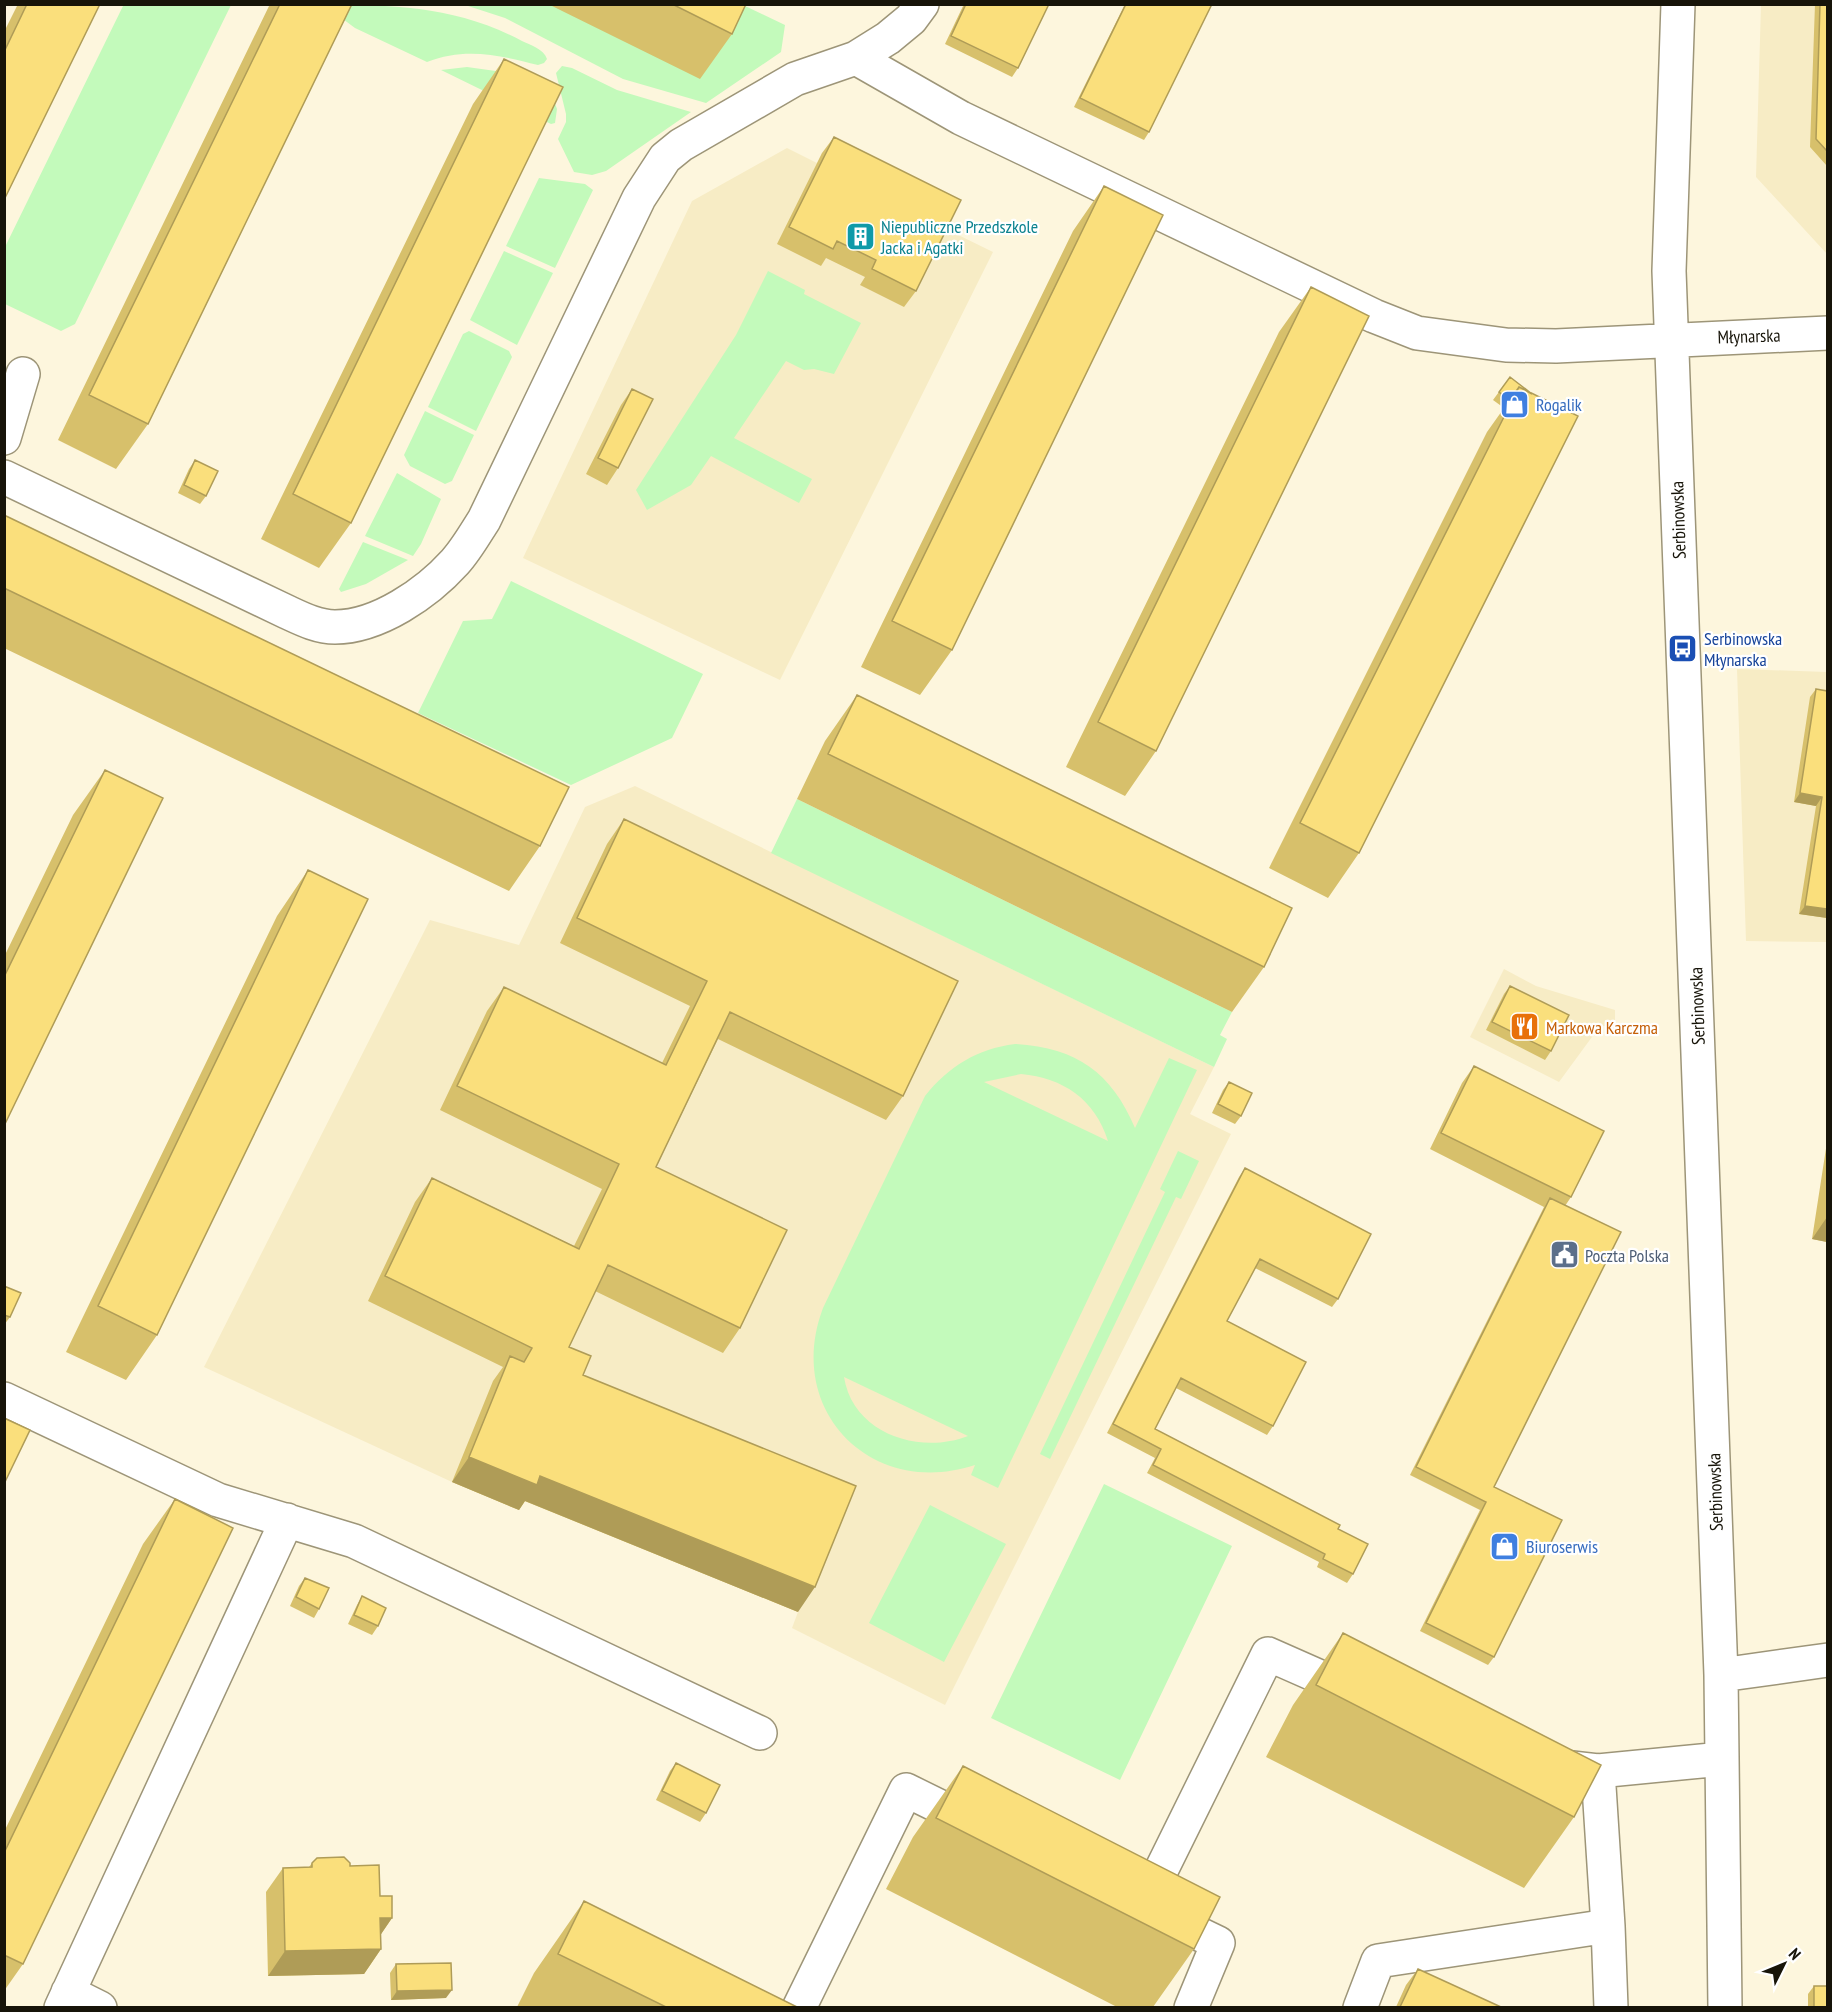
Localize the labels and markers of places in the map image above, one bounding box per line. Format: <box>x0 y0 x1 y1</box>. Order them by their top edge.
place label: Niepubliczne Przedszkole Jacka i Agatki <box>880 215 1038 259</box>
building icon: Niepubliczne Przedszkole Jacka i Agatki <box>844 220 876 252</box>
shop icon: Rogalik <box>1499 388 1531 420</box>
place label: Rogalik <box>1536 393 1582 416</box>
place label: Serbinowska Młynarska <box>1704 627 1782 671</box>
bus stop icon: Serbinowska Młynarska <box>1667 632 1699 664</box>
restaurant icon: Markowa Karczma <box>1509 1011 1541 1043</box>
place label: Markowa Karczma <box>1546 1016 1658 1039</box>
public building icon: Poczta Polska <box>1548 1239 1580 1271</box>
place label: Poczta Polska <box>1585 1244 1669 1267</box>
shop icon: Biuroserwis <box>1489 1530 1521 1562</box>
place label: Biuroserwis <box>1526 1535 1598 1558</box>

